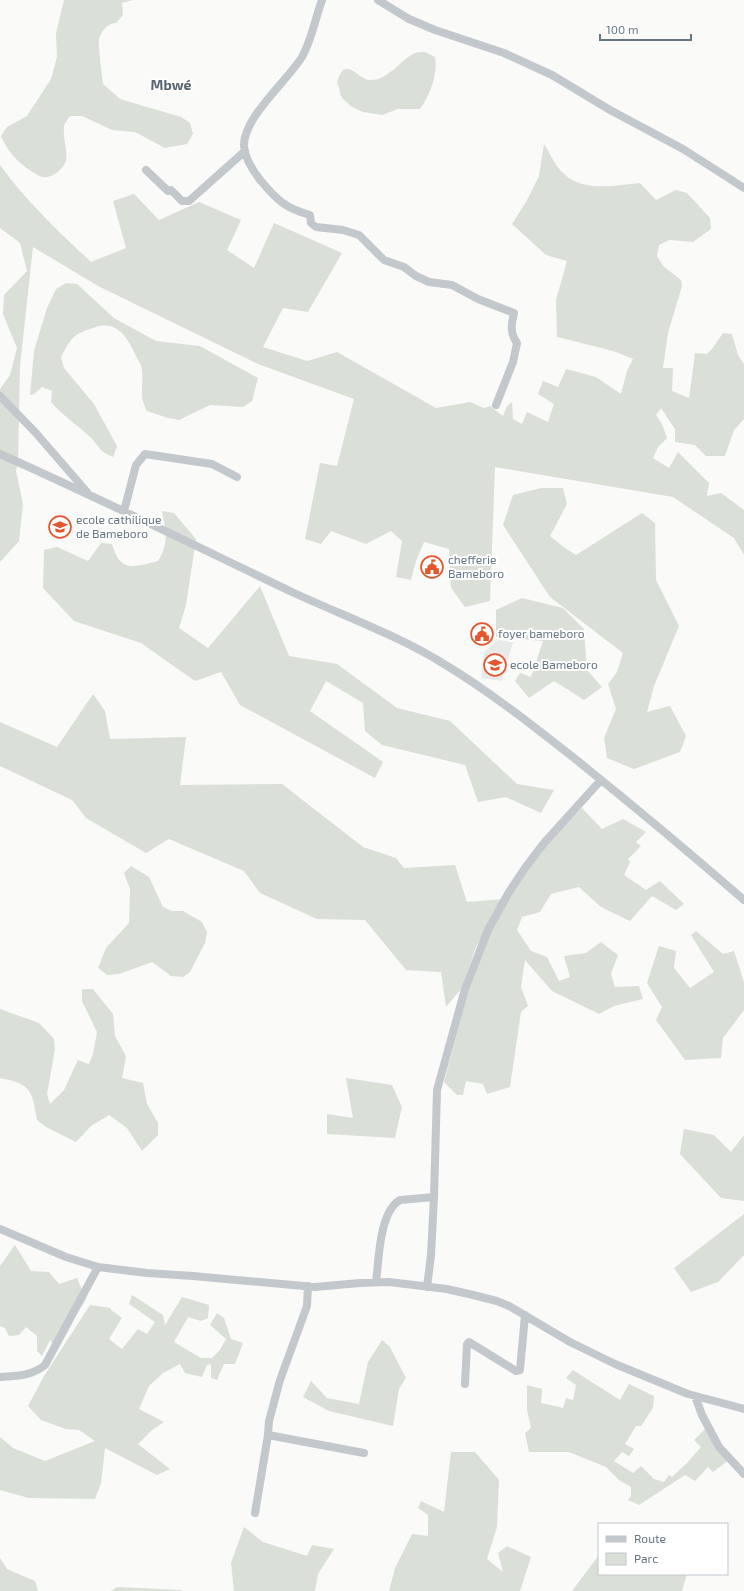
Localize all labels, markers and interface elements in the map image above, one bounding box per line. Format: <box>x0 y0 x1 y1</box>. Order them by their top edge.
scale bar <box>600 16 691 42</box>
text: 100 m <box>606 22 638 36</box>
district label: Mbwé <box>151 76 191 93</box>
place label: ecole cathilique de Bameboro <box>76 512 161 540</box>
school or university icon: ecole cathilique de Bameboro <box>47 514 73 540</box>
place label: chefferie Bameboro <box>448 552 504 580</box>
public building icon: chefferie Bameboro <box>419 554 445 580</box>
public building icon: foyer bameboro <box>469 621 495 647</box>
place label: foyer bameboro <box>498 626 585 640</box>
school or university icon: ecole Bameboro <box>482 652 508 678</box>
place label: ecole Bameboro <box>510 657 598 671</box>
legend <box>598 1523 728 1575</box>
text: Route <box>634 1531 666 1545</box>
text: Parc <box>634 1551 658 1565</box>

